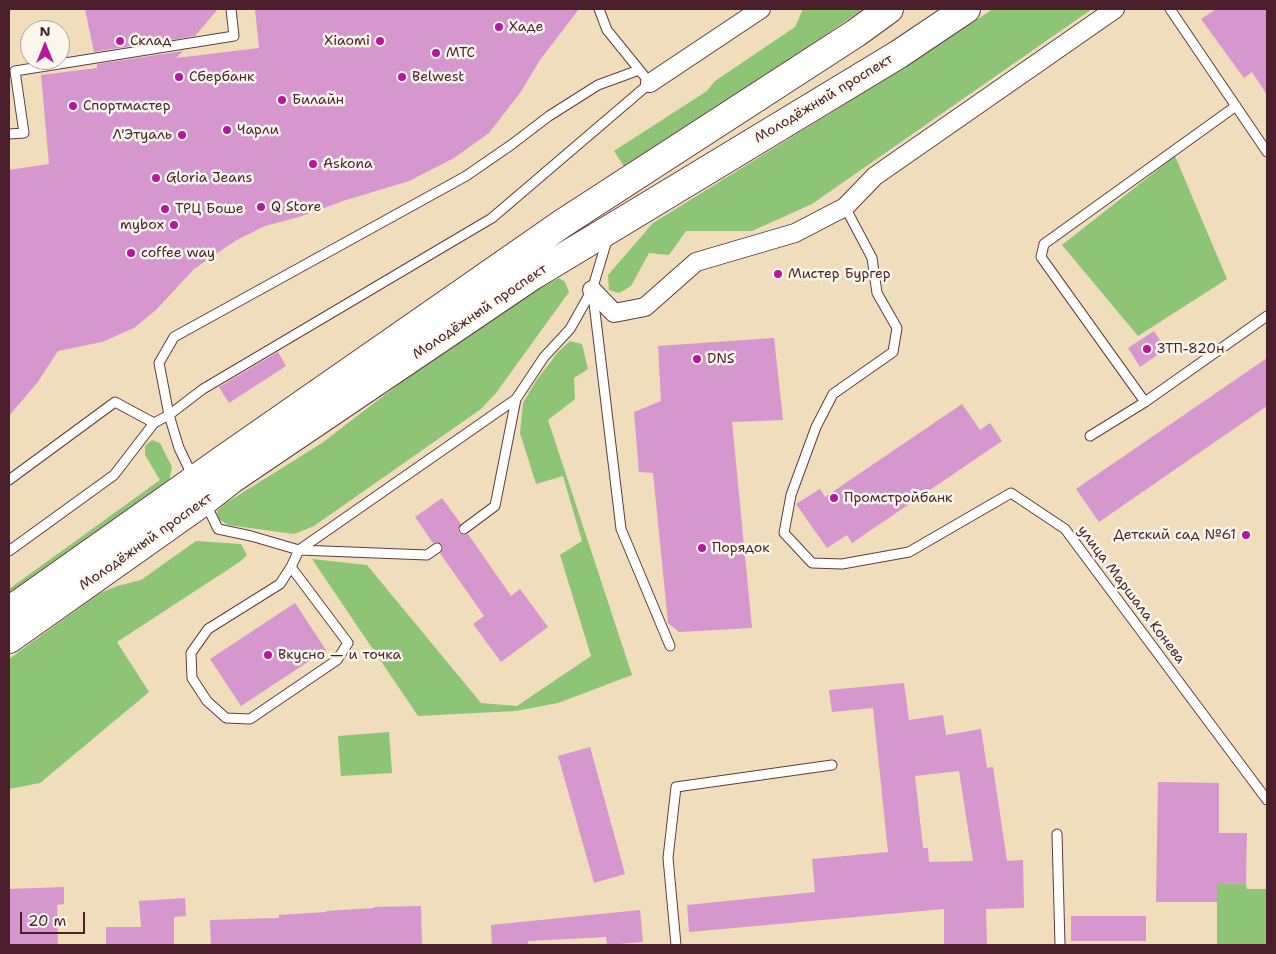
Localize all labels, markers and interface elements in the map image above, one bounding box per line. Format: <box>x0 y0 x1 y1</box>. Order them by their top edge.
place label: Хаде <box>509 19 543 35</box>
north arrow <box>20 20 70 70</box>
marker: Хаде <box>493 21 505 33</box>
text: N <box>39 22 51 40</box>
place label: Склад <box>130 33 171 49</box>
place label: Xiaomi <box>324 33 370 49</box>
marker: Склад <box>114 35 126 47</box>
marker: Xiaomi <box>374 35 386 47</box>
place label: МТС <box>446 45 475 61</box>
marker: МТС <box>430 47 442 59</box>
street label: Молодёжный проспект <box>752 51 896 147</box>
place label: Сбербанк <box>189 69 254 85</box>
place label: Belwest <box>412 69 464 85</box>
marker: Сбербанк <box>173 71 185 83</box>
marker: Belwest <box>396 71 408 83</box>
place label: Билайн <box>292 92 344 108</box>
marker: Билайн <box>276 94 288 106</box>
place label: Спортмастер <box>83 98 171 114</box>
marker: Спортмастер <box>67 100 79 112</box>
place label: Чарли <box>237 122 279 138</box>
marker: Чарли <box>221 124 233 136</box>
place label: Л'Этуаль <box>113 127 172 143</box>
marker: Л'Этуаль <box>176 129 188 141</box>
place label: Askona <box>323 156 373 172</box>
marker: Askona <box>307 158 319 170</box>
place label: Gloria Jeans <box>166 170 252 186</box>
marker: Gloria Jeans <box>150 172 162 184</box>
place label: Q Store <box>271 199 321 215</box>
place label: ТРЦ Боше <box>175 201 244 217</box>
marker: Q Store <box>255 201 267 213</box>
marker: ТРЦ Боше <box>159 203 171 215</box>
place label: mybox <box>120 217 164 233</box>
marker: mybox <box>168 219 180 231</box>
place label: coffee way <box>141 245 215 261</box>
marker: coffee way <box>125 247 137 259</box>
street label: Молодёжный проспект <box>410 261 550 363</box>
place label: Мистер Бургер <box>788 266 891 282</box>
marker: Мистер Бургер <box>772 268 784 280</box>
place label: ЗТП-820н <box>1157 341 1224 357</box>
marker: ЗТП-820н <box>1141 343 1153 355</box>
place label: DNS <box>707 351 735 367</box>
marker: DNS <box>691 353 703 365</box>
street label: Молодёжный проспект <box>76 490 216 594</box>
place label: Промстройбанк <box>844 490 953 506</box>
marker: Промстройбанк <box>828 492 840 504</box>
street label: улица Маршала Конева <box>1074 523 1188 667</box>
place label: Детский сад №61 <box>1113 527 1236 543</box>
marker: Детский сад №61 <box>1240 529 1252 541</box>
place label: Порядок <box>712 540 770 556</box>
marker: Порядок <box>696 542 708 554</box>
place label: Вкусно — и точка <box>278 647 401 663</box>
marker: Вкусно — и точка <box>262 649 274 661</box>
scale bar <box>22 902 88 934</box>
text: 20 m <box>28 911 67 931</box>

